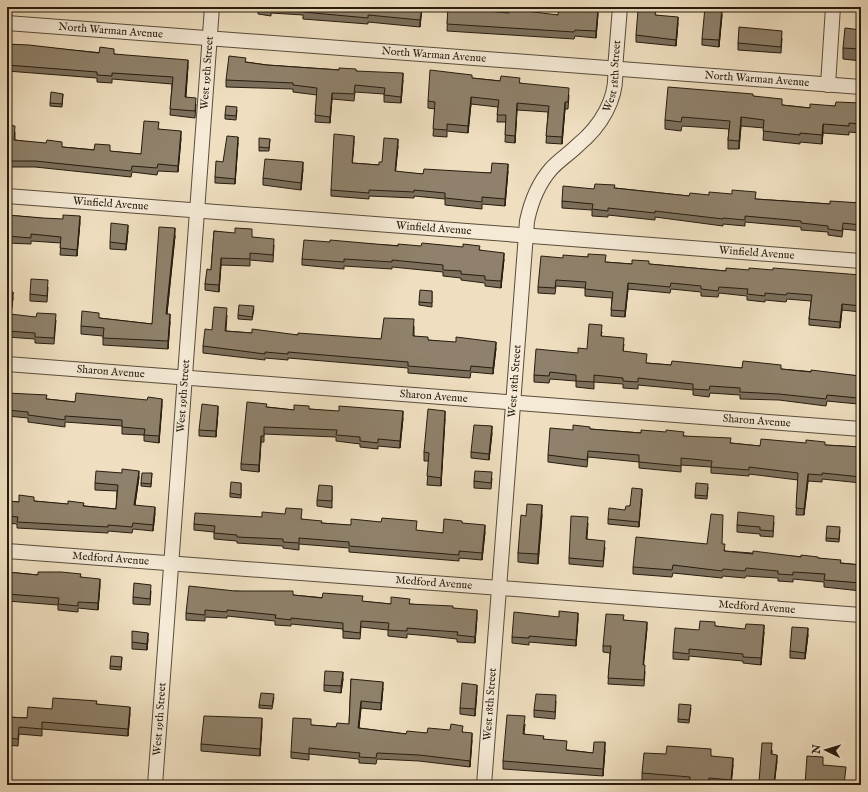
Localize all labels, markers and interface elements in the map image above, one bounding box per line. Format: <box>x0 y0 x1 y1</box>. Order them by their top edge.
street label: North Warman Avenue <box>58 20 164 42</box>
street label: West 19th Street <box>198 36 217 110</box>
street label: West 18th Street <box>600 39 624 114</box>
street label: North Warman Avenue <box>381 44 487 66</box>
street label: North Warman Avenue <box>704 68 810 90</box>
street label: Winfield Avenue <box>72 194 149 214</box>
street label: Winfield Avenue <box>395 219 472 238</box>
street label: Winfield Avenue <box>719 243 795 263</box>
street label: West 18th Street <box>505 344 525 418</box>
street label: West 19th Street <box>174 359 193 433</box>
street label: Sharon Avenue <box>76 362 145 381</box>
street label: Sharon Avenue <box>399 387 468 406</box>
street label: Sharon Avenue <box>722 412 791 431</box>
street label: Medford Avenue <box>72 549 150 569</box>
street label: Medford Avenue <box>395 573 473 593</box>
street label: Medford Avenue <box>718 597 796 617</box>
street label: West 18th Street <box>480 667 500 741</box>
street label: West 19th Street <box>150 682 170 756</box>
north arrow <box>806 730 846 770</box>
text: N <box>810 743 824 756</box>

